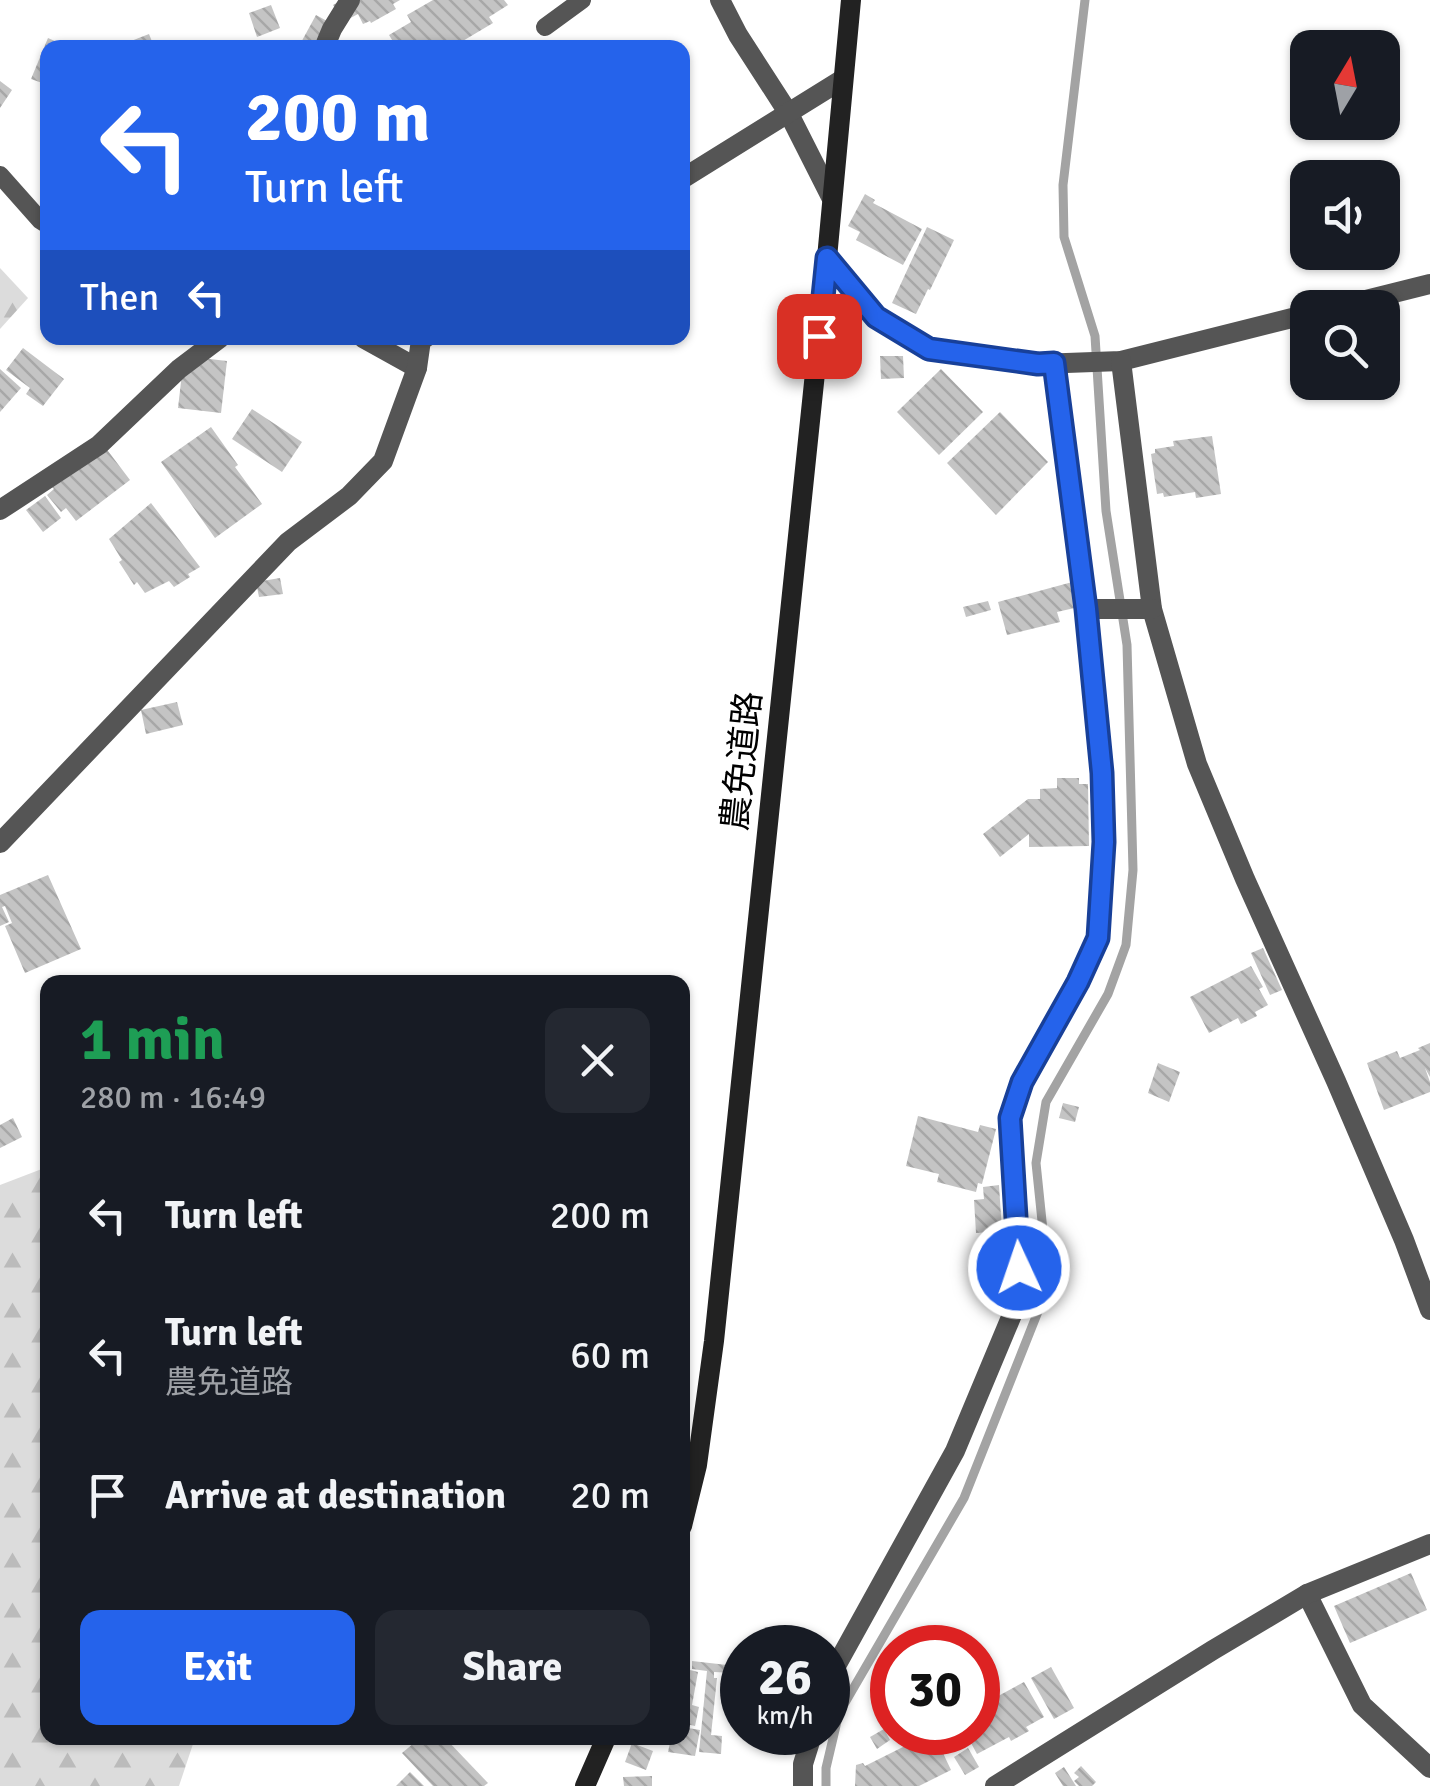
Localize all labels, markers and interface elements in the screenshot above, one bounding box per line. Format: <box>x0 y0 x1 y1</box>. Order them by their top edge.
north arrow <box>1290 30 1400 140</box>
map controls <box>1290 30 1400 400</box>
text: 200 m <box>245 74 430 160</box>
icon: left <box>80 80 210 210</box>
text: Turn left <box>245 160 404 215</box>
button: sound <box>1290 160 1400 270</box>
icon: left <box>179 270 234 325</box>
text: Then <box>80 274 159 321</box>
button: search <box>1290 290 1400 400</box>
pin <box>777 294 862 379</box>
icon: arrive <box>792 309 847 364</box>
street label: 農免道路 <box>713 689 771 833</box>
text: 1 min <box>80 1003 225 1077</box>
button: close <box>545 1008 650 1113</box>
text: 280 m · 16:49 <box>80 1078 266 1117</box>
icon: left <box>80 1188 135 1243</box>
text: Turn left <box>165 1192 303 1239</box>
text: 200 m <box>550 1192 650 1239</box>
position arrow <box>967 1216 1071 1320</box>
text: Turn left <box>165 1309 303 1356</box>
icon: left <box>80 1328 135 1383</box>
text: 60 m <box>570 1332 650 1379</box>
text: 農免道路 <box>165 1363 293 1402</box>
icon: arrive <box>80 1468 135 1523</box>
text: Arrive at destination <box>165 1472 506 1519</box>
text: 20 m <box>570 1472 650 1519</box>
button: Exit <box>80 1610 355 1725</box>
button: Share <box>375 1610 650 1725</box>
speed limit sign: 30 <box>870 1625 1000 1755</box>
text: 26 <box>758 1647 812 1709</box>
text: km/h <box>757 1700 813 1731</box>

